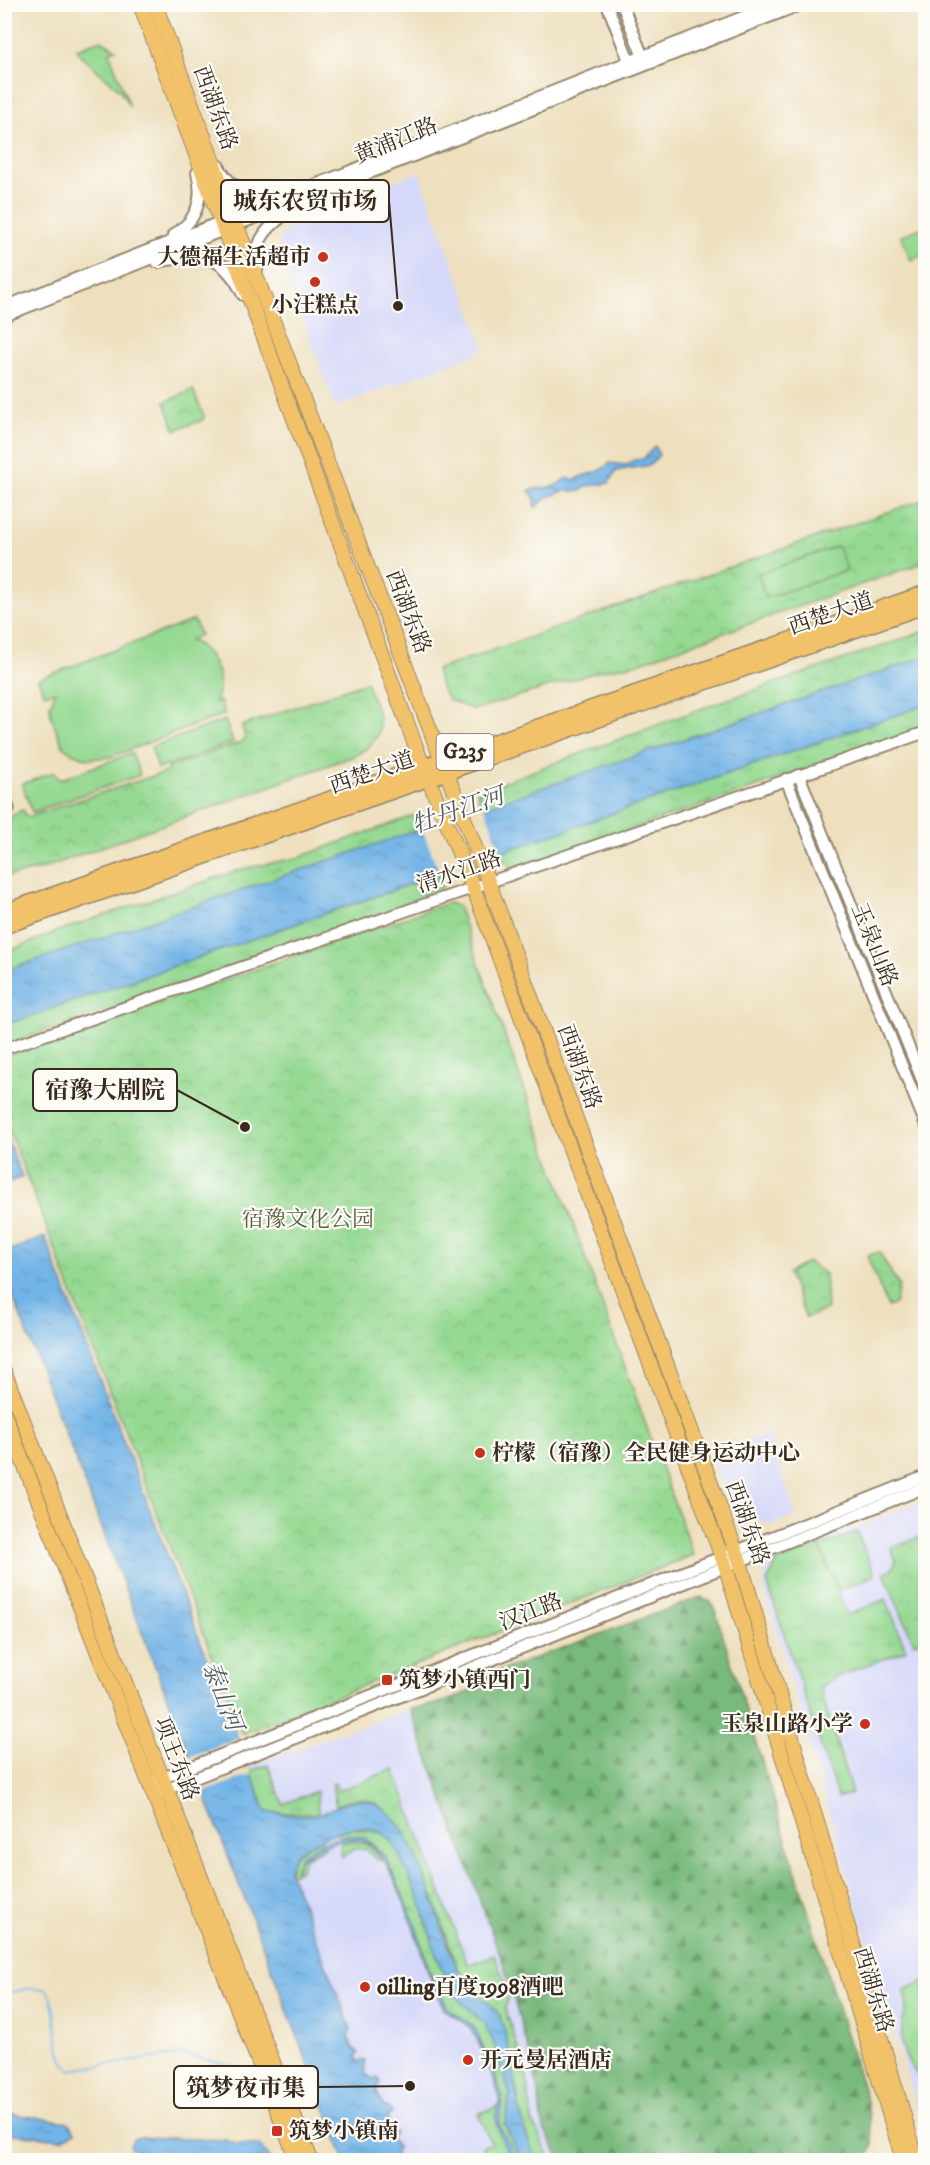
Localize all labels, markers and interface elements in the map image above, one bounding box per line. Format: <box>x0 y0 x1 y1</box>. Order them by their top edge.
street label: 西湖东路 <box>187 62 243 154</box>
street label: 黄浦江路 <box>350 112 442 170</box>
callout: 城东农贸市场 <box>221 180 389 222</box>
text: 城东农贸市场 <box>233 187 377 217</box>
place label: 大德福生活超市 <box>157 244 311 271</box>
marker: 大德福生活超市 <box>316 250 330 264</box>
marker: 小汪糕点 <box>308 275 322 289</box>
place label: 小汪糕点 <box>271 292 359 319</box>
street label: 西湖东路 <box>380 566 436 658</box>
street label: 西楚大道 <box>785 587 877 641</box>
road number: G235 <box>436 734 494 770</box>
street label: 西楚大道 <box>326 746 418 800</box>
water label: 牡丹江河 <box>408 780 512 841</box>
street label: 清水江路 <box>413 845 505 899</box>
street label: 玉泉山路 <box>845 899 903 991</box>
street label: 西湖东路 <box>551 1021 607 1113</box>
callout: 宿豫大剧院 <box>33 1069 177 1111</box>
text: 宿豫大剧院 <box>45 1076 165 1106</box>
park label: 宿豫文化公园 <box>242 1206 374 1233</box>
place label: 柠檬（宿豫）全民健身运动中心 <box>492 1440 800 1467</box>
marker: 柠檬（宿豫）全民健身运动中心 <box>473 1446 487 1460</box>
street label: 西湖东路 <box>719 1477 775 1569</box>
street label: 汉江路 <box>495 1588 567 1636</box>
water label: 泰山河 <box>195 1657 250 1739</box>
place label: 筑梦小镇西门 <box>399 1667 531 1694</box>
marker: 筑梦小镇西门 <box>380 1673 394 1687</box>
place label: 玉泉山路小学 <box>721 1711 853 1738</box>
street label: 项王东路 <box>148 1713 204 1805</box>
marker: 玉泉山路小学 <box>858 1717 872 1731</box>
street label: 西湖东路 <box>847 1944 899 2036</box>
place label: oilling百度1998酒吧 <box>377 1974 563 2001</box>
marker: oilling百度1998酒吧 <box>358 1980 372 1994</box>
place label: 开元曼居酒店 <box>480 2047 612 2074</box>
marker: 开元曼居酒店 <box>461 2053 475 2067</box>
callout: 筑梦夜市集 <box>174 2066 318 2108</box>
text: 筑梦夜市集 <box>186 2074 306 2104</box>
place label: 筑梦小镇南 <box>289 2118 399 2145</box>
marker: 筑梦小镇南 <box>270 2124 284 2138</box>

